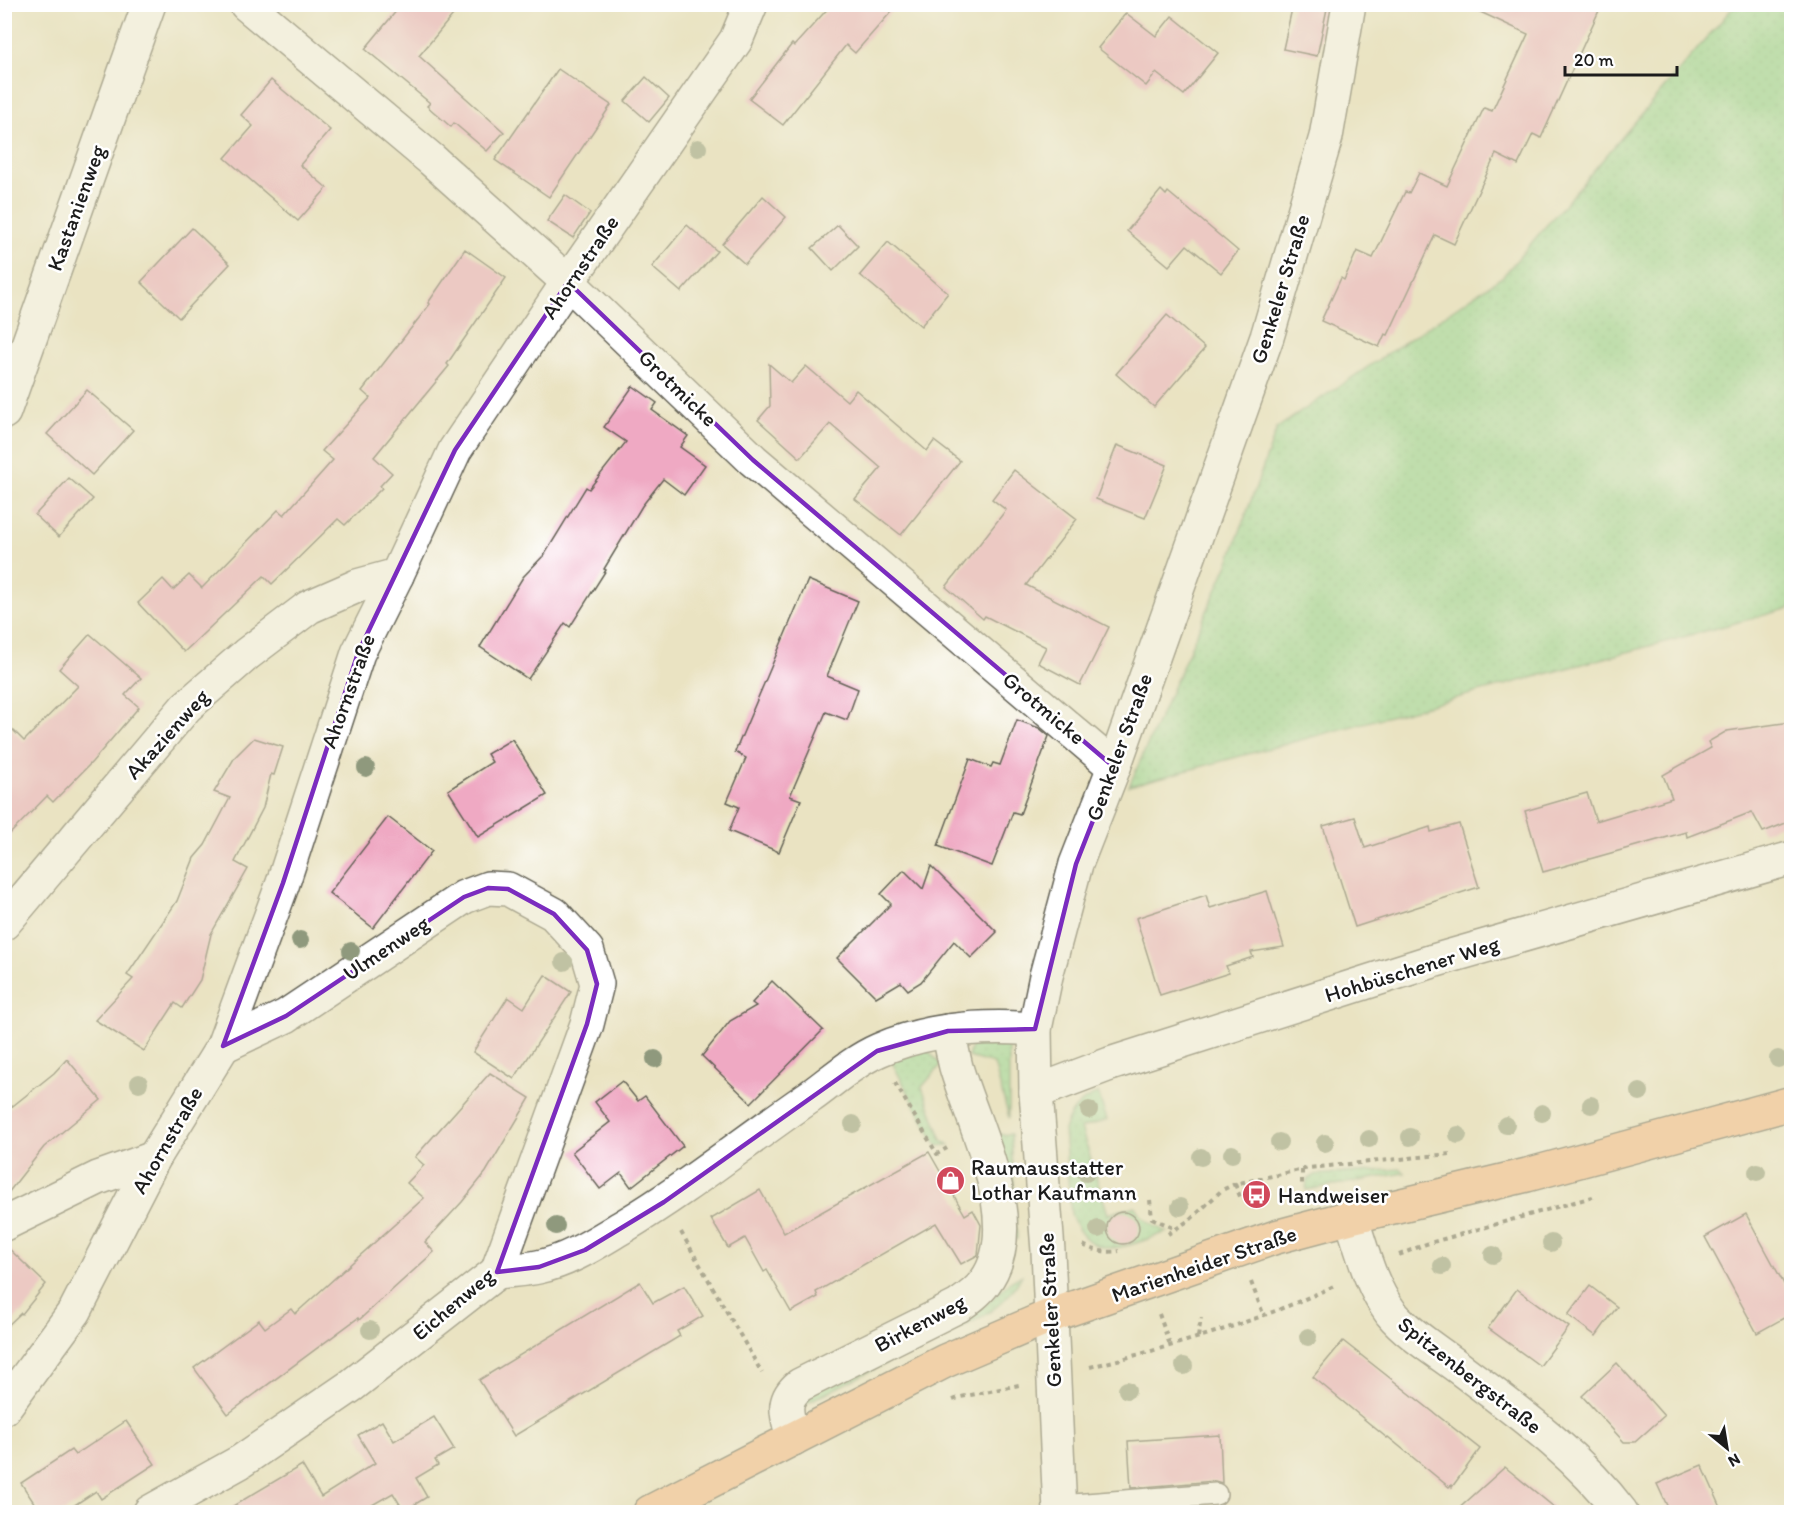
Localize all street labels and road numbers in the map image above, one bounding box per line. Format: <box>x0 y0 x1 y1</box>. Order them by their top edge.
street label: Kastanienweg <box>41 141 112 275</box>
street label: Ahornstraße <box>535 210 625 324</box>
street label: Genkeler Straße <box>1244 211 1316 367</box>
street label: Grotmicke <box>633 344 723 432</box>
street label: Ahornstraße <box>315 630 381 752</box>
street label: Grotmicke <box>997 666 1091 750</box>
street label: Genkeler Straße <box>1080 670 1158 824</box>
street label: Akazienweg <box>119 683 215 785</box>
street label: Ulmenweg <box>338 909 435 987</box>
street label: Hohbüschener Weg <box>1321 929 1503 1008</box>
street label: Ahornstraße <box>125 1081 209 1199</box>
street label: Marienheider Straße <box>1108 1220 1300 1308</box>
street label: Genkeler Straße <box>1032 1232 1068 1388</box>
street label: Eichenweg <box>406 1261 500 1346</box>
street label: Birkenweg <box>870 1287 971 1358</box>
street label: Spitzenbergstraße <box>1393 1310 1547 1440</box>

